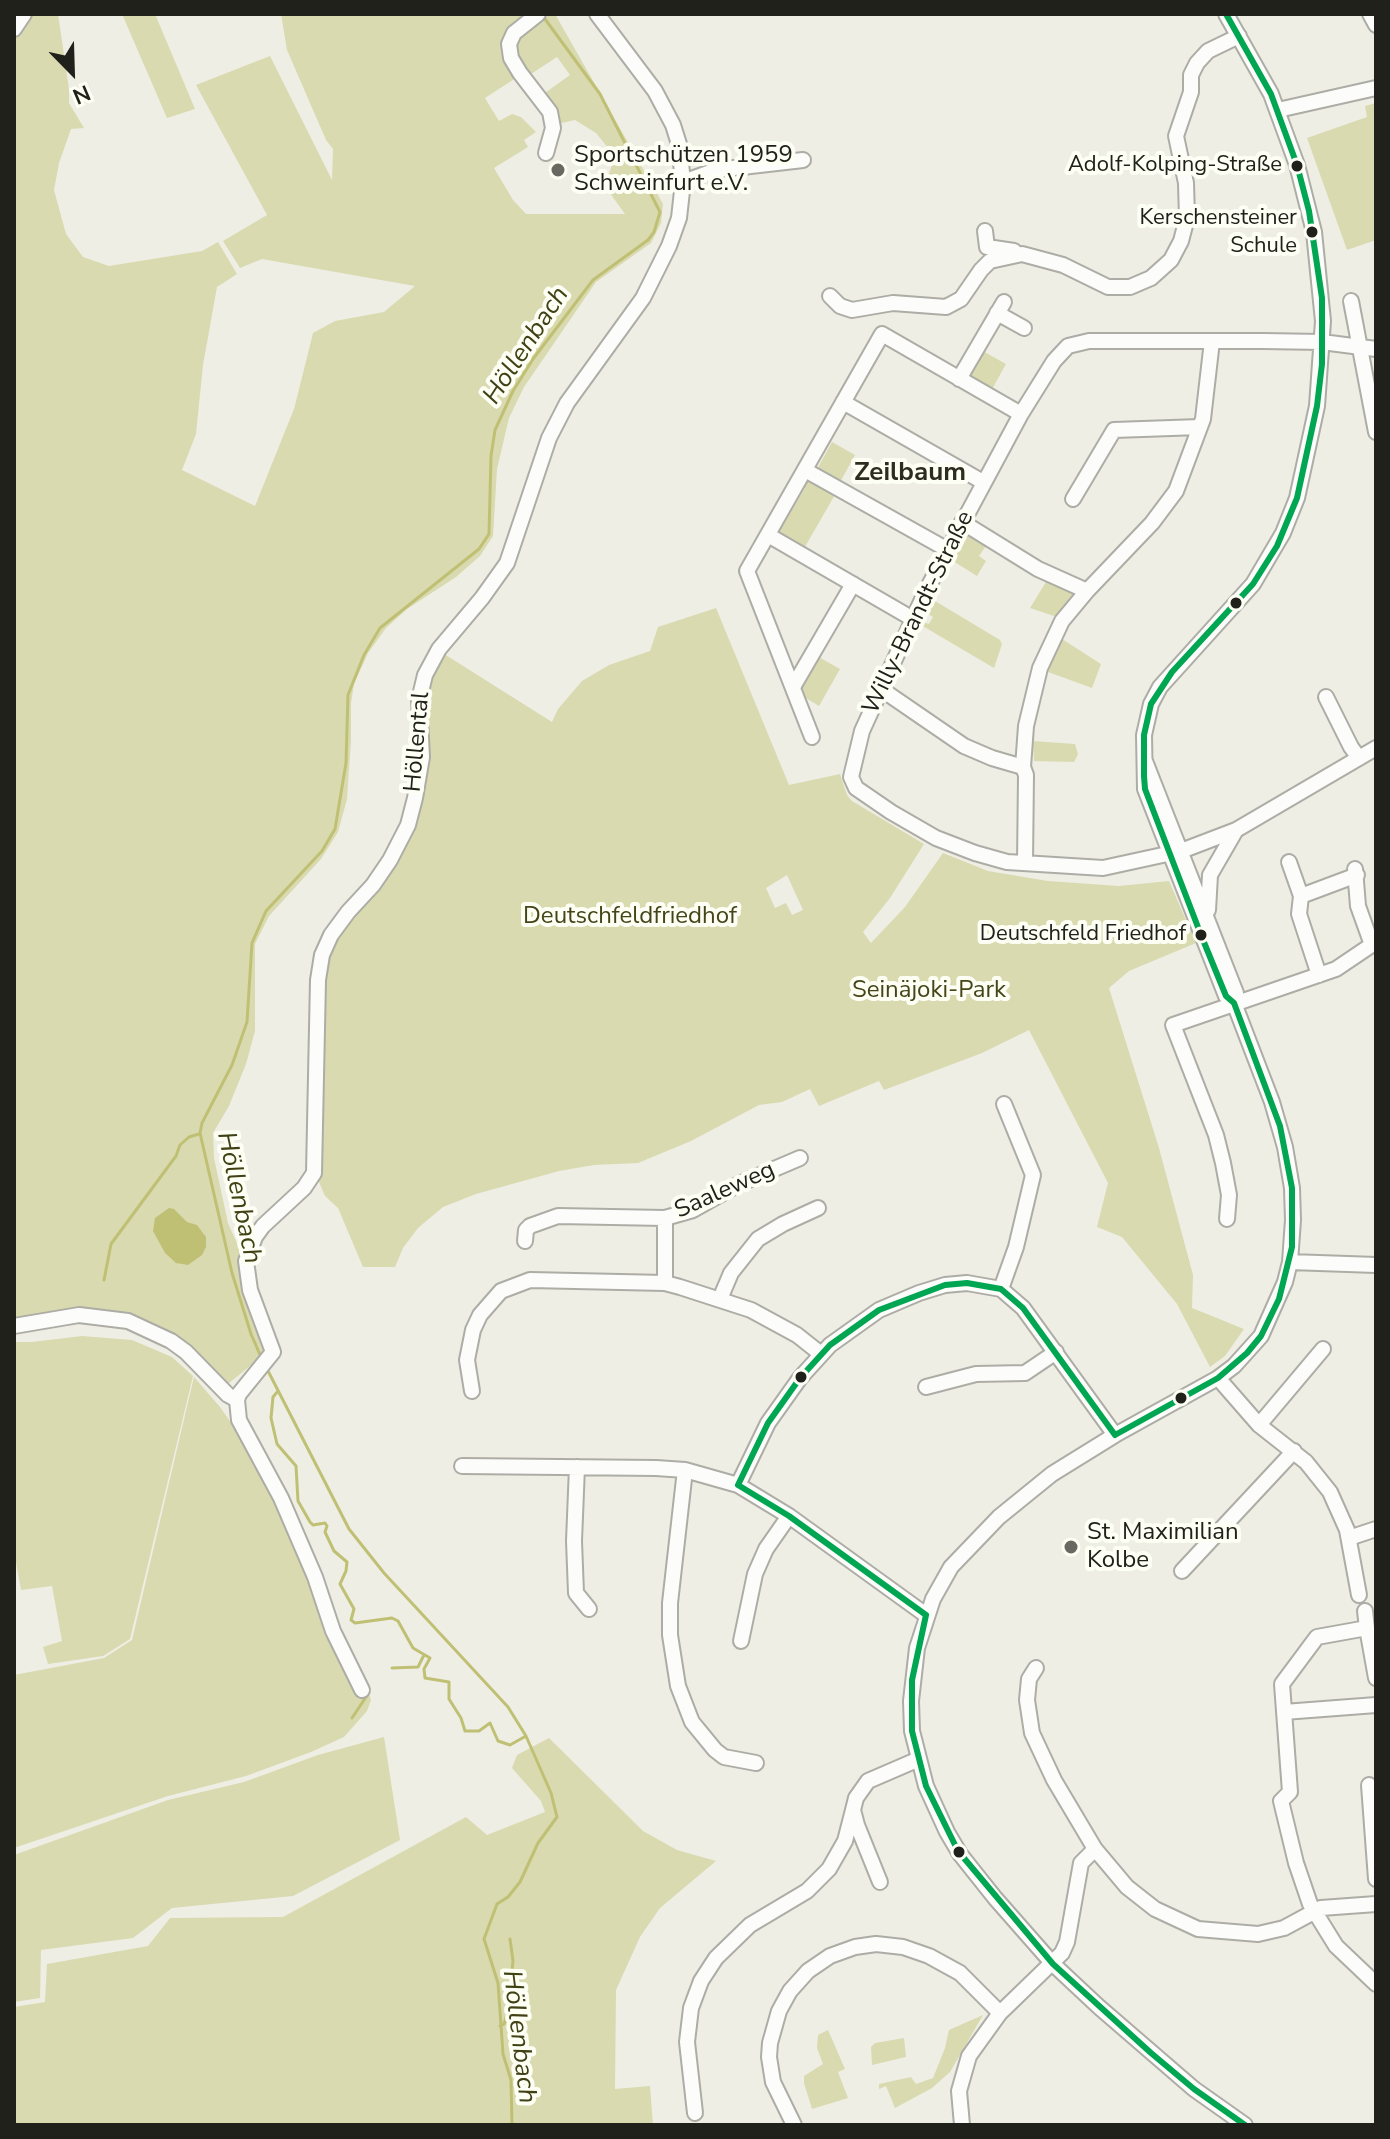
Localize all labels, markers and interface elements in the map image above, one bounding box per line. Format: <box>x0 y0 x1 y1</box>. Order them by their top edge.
north arrow <box>32 32 112 112</box>
text: N <box>68 77 95 111</box>
place label: Sportschützen 1959 Schweinfurt e.V. <box>574 142 793 198</box>
place label: Adolf-Kolping-Straße <box>1068 153 1282 179</box>
marker: Adolf-Kolping-Straße <box>1289 158 1305 174</box>
marker: Sportschützen 1959 Schweinfurt e.V. <box>549 161 567 179</box>
place label: Kerschensteiner Schule <box>1140 206 1297 258</box>
marker: Kerschensteiner Schule <box>1304 224 1320 240</box>
water label: Höllenbach <box>477 281 577 411</box>
district label: Zeilbaum <box>854 458 966 490</box>
street label: Willy-Brandt-Straße <box>857 507 981 719</box>
unlabelled marker <box>1228 595 1244 611</box>
street label: Höllental <box>399 691 437 793</box>
park label: Deutschfeldfriedhof <box>523 903 737 931</box>
place label: Deutschfeld Friedhof <box>980 922 1186 948</box>
marker: Deutschfeld Friedhof <box>1193 927 1209 943</box>
park label: Seinäjoki-Park <box>852 977 1006 1005</box>
water label: Höllenbach <box>209 1129 267 1267</box>
street label: Saaleweg <box>670 1156 780 1226</box>
unlabelled marker <box>793 1369 809 1385</box>
unlabelled marker <box>1173 1390 1189 1406</box>
place label: St. Maximilian Kolbe <box>1087 1519 1239 1575</box>
marker: St. Maximilian Kolbe <box>1062 1538 1080 1556</box>
unlabelled marker <box>951 1844 967 1860</box>
water label: Höllenbach <box>494 1969 542 2105</box>

